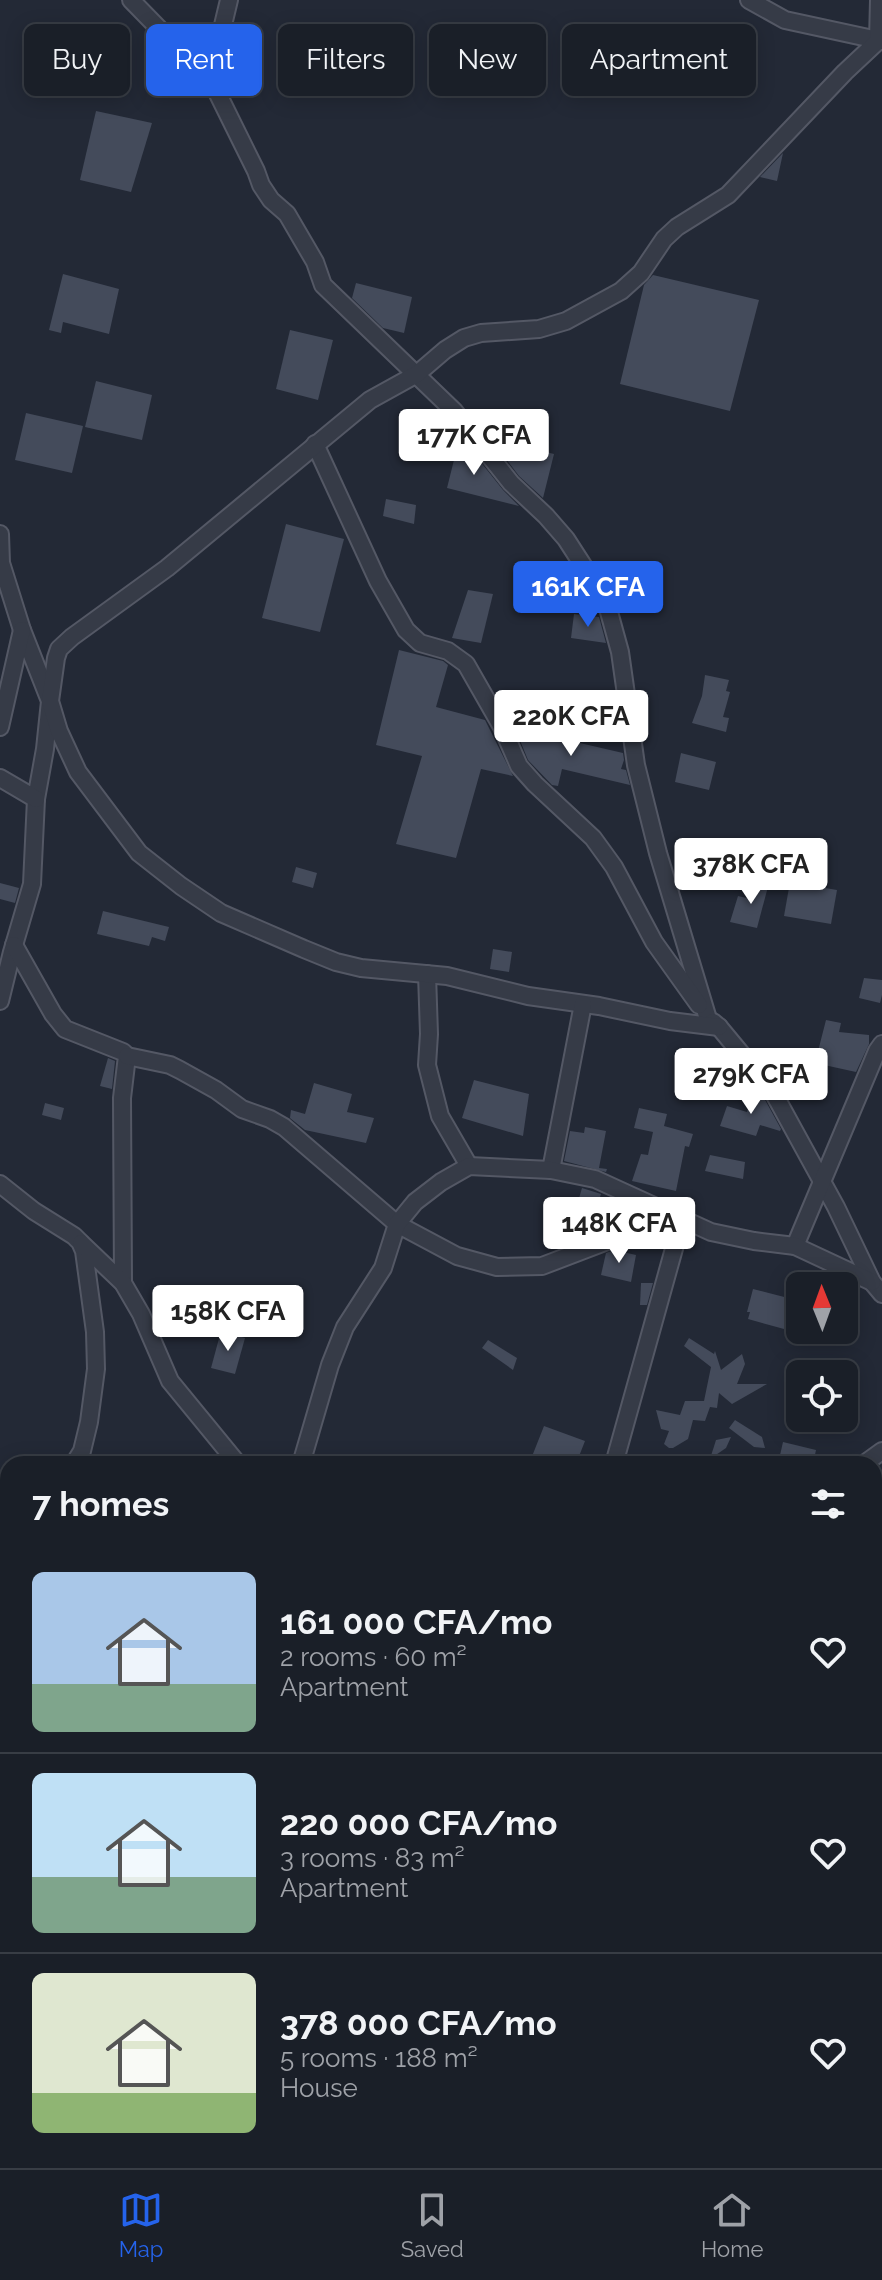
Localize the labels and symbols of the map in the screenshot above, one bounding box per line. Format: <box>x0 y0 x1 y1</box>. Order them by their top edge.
pin: 177K CFA <box>391 409 557 477</box>
pin: 161K CFA <box>505 561 671 629</box>
pin: 220K CFA <box>488 690 654 758</box>
pin: 378K CFA <box>668 838 834 906</box>
pin: 279K CFA <box>668 1048 834 1116</box>
pin: 148K CFA <box>536 1197 702 1265</box>
north arrow <box>786 1272 858 1344</box>
pin: 158K CFA <box>145 1285 311 1353</box>

